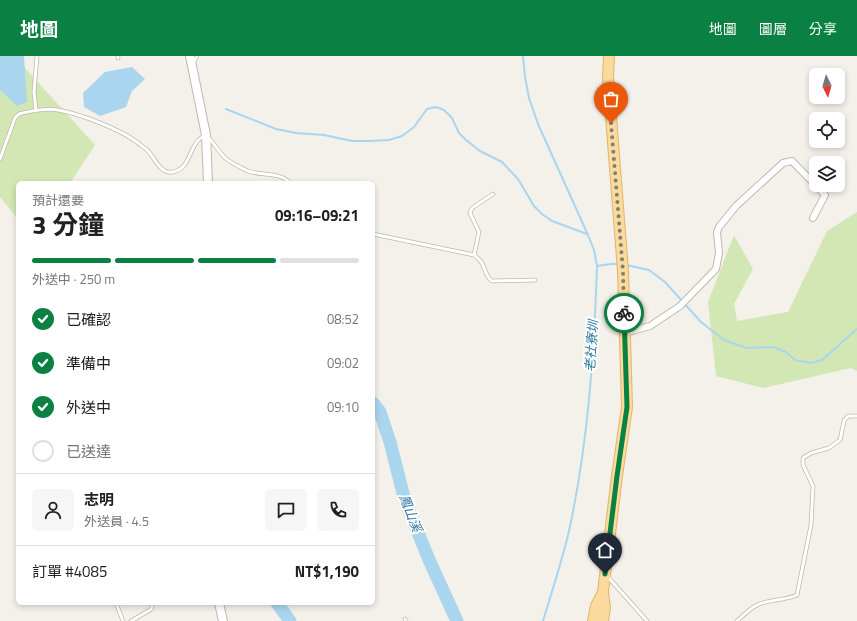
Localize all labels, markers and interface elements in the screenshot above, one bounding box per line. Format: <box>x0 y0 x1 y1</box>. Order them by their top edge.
text: 地圖 <box>20 14 58 43</box>
text: 地圖 <box>709 18 737 39</box>
text: 圖層 <box>759 18 787 39</box>
text: 分享 <box>809 18 837 39</box>
north arrow <box>809 68 845 104</box>
map controls <box>809 68 845 192</box>
pin <box>594 82 628 123</box>
icon: bag <box>600 88 622 110</box>
button: locate <box>809 112 845 148</box>
button: layers <box>809 156 845 192</box>
text: 預計還要 <box>32 190 84 210</box>
text: 09:16–09:21 <box>275 204 359 227</box>
text: 3 分鐘 <box>32 205 104 244</box>
text: 外送中 · 250 m <box>32 269 115 289</box>
courier <box>604 293 644 333</box>
icon: bike <box>613 302 635 324</box>
icon: check <box>32 308 54 330</box>
text: 已確認 <box>66 308 111 331</box>
text: 08:52 <box>327 309 359 329</box>
water label: 老社寮圳 <box>579 317 603 373</box>
icon: check <box>32 352 54 374</box>
text: 準備中 <box>66 352 111 375</box>
text: 09:02 <box>327 353 359 373</box>
icon: check <box>32 396 54 418</box>
text: 外送中 <box>66 396 111 419</box>
text: 09:10 <box>327 397 359 417</box>
text: 已送達 <box>66 440 111 463</box>
text: 志明 <box>84 488 114 511</box>
button: person <box>32 489 74 531</box>
button: chat <box>265 489 307 531</box>
button: phone <box>317 489 359 531</box>
water label: 鳳山溪 <box>395 491 428 537</box>
text: 外送員 · 4.5 <box>84 511 149 531</box>
pin <box>588 533 622 574</box>
icon: home <box>594 539 616 561</box>
text: 訂單 #4085 <box>32 560 107 583</box>
text: NT$1,190 <box>295 560 359 583</box>

